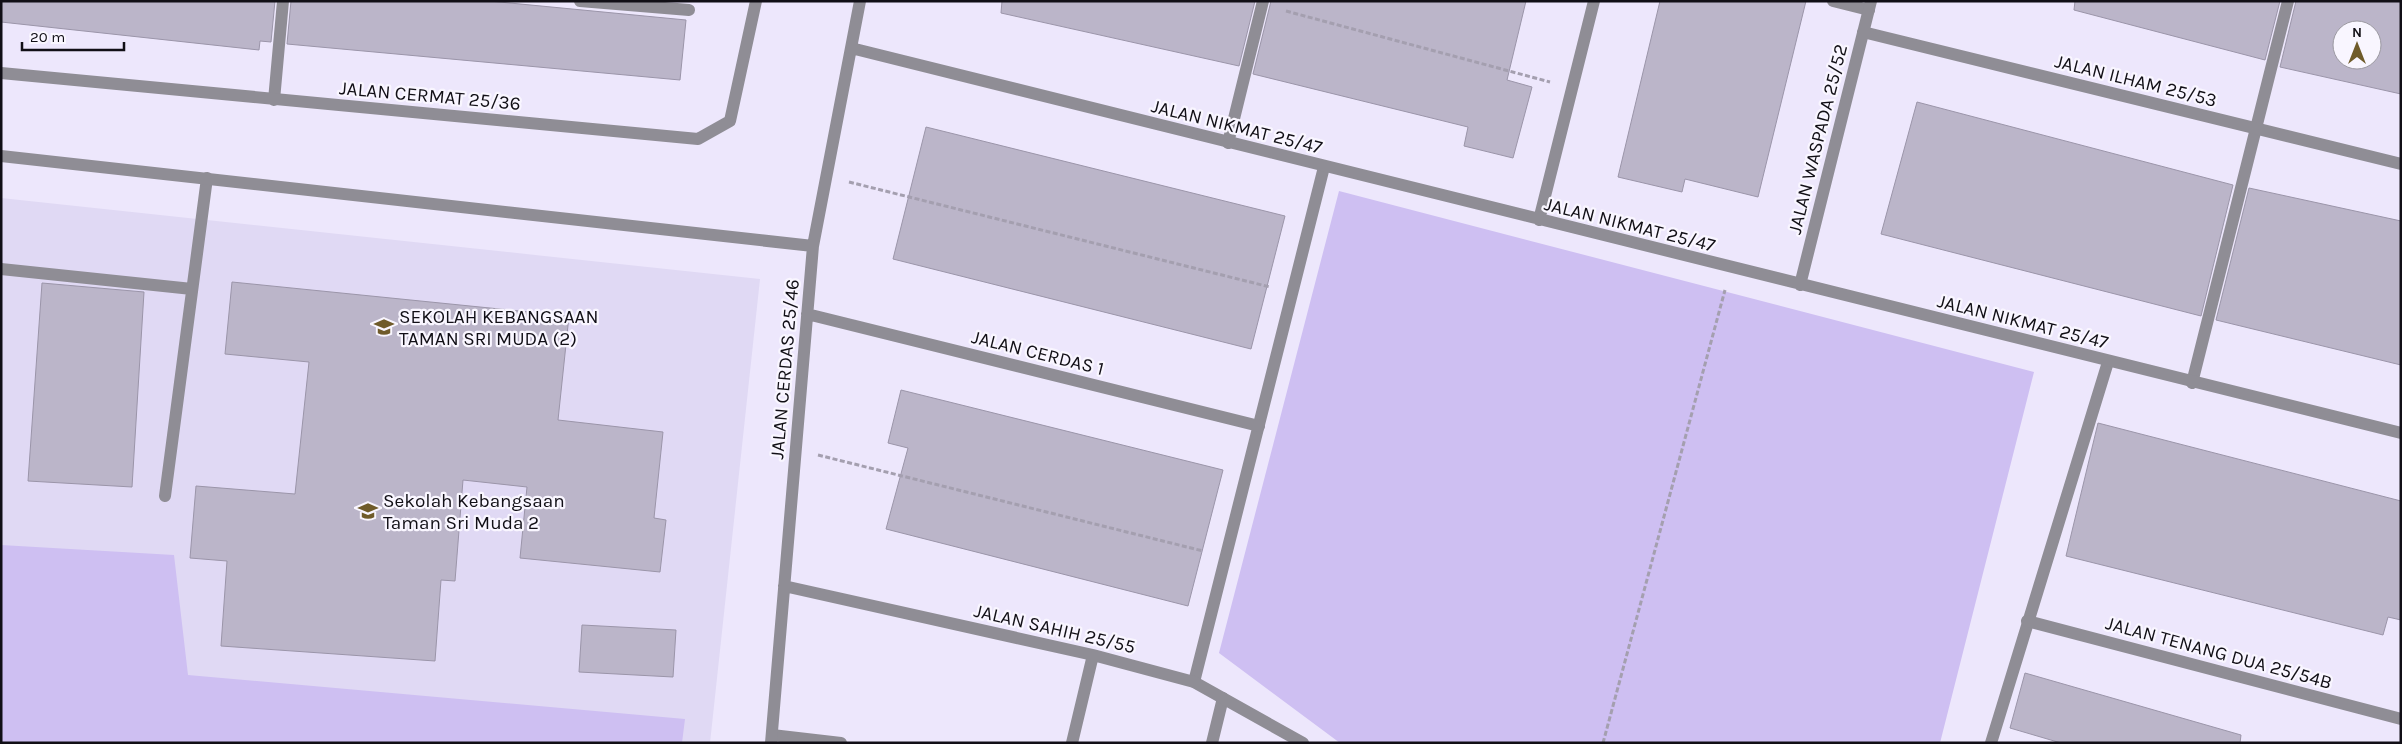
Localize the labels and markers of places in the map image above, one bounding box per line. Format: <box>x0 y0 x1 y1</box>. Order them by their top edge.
place label: SEKOLAH KEBANGSAAN TAMAN SRI MUDA (2) <box>399 306 598 350</box>
school or university icon: SEKOLAH KEBANGSAAN TAMAN SRI MUDA (2) <box>373 316 395 338</box>
place label: Sekolah Kebangsaan Taman Sri Muda 2 <box>383 490 565 534</box>
school or university icon: Sekolah Kebangsaan Taman Sri Muda 2 <box>357 500 379 522</box>

